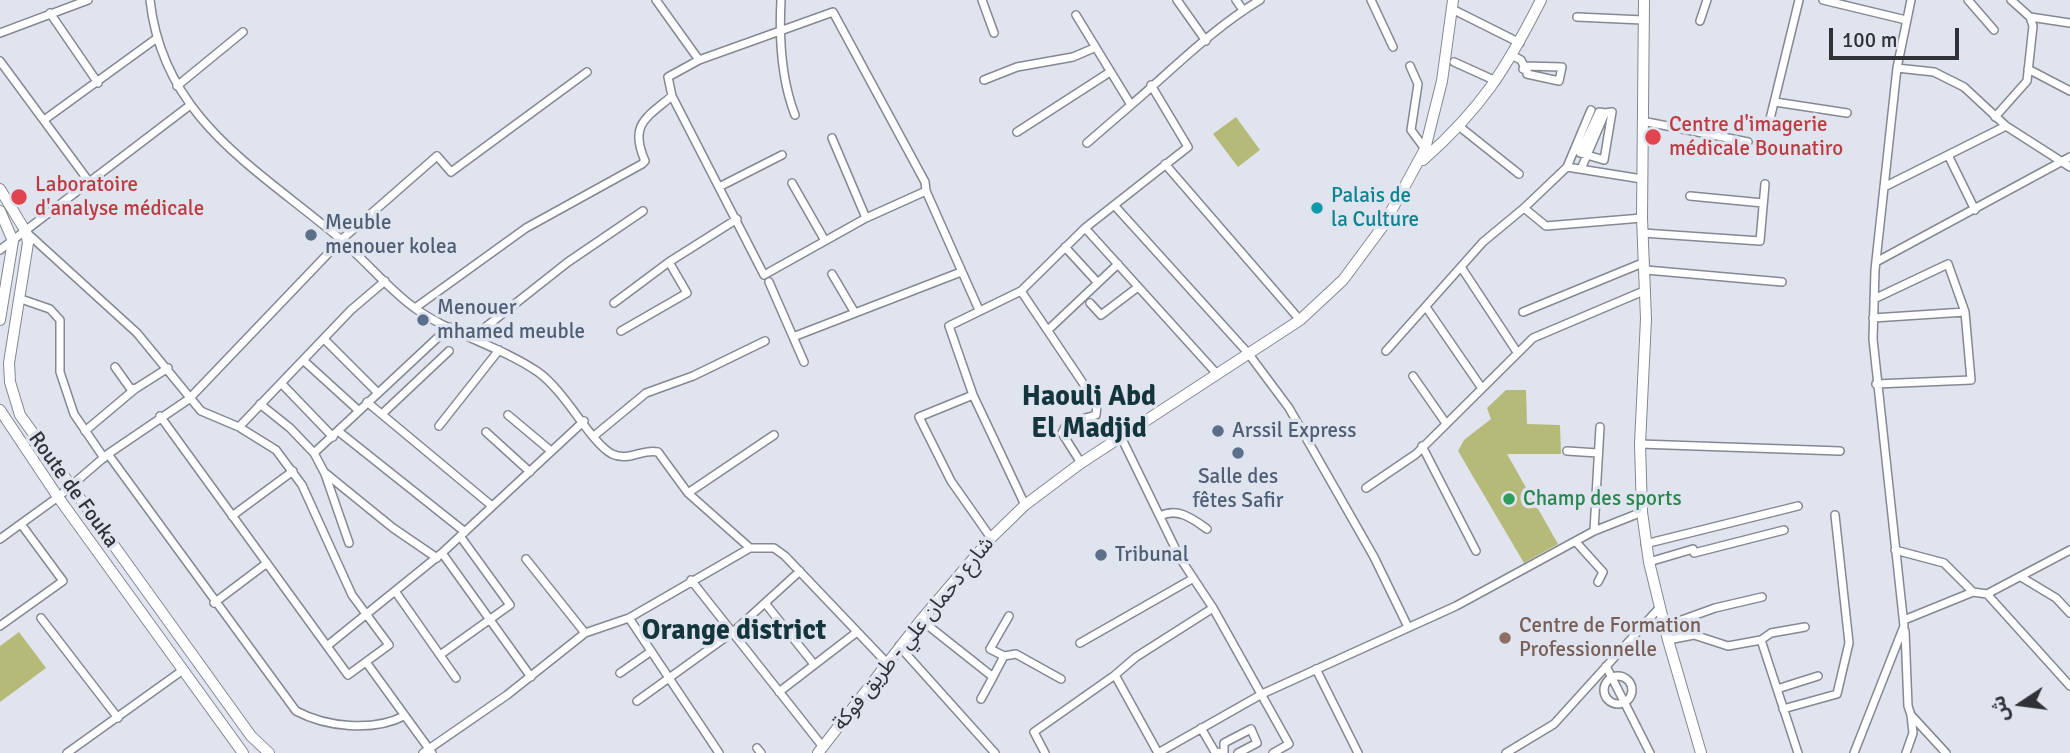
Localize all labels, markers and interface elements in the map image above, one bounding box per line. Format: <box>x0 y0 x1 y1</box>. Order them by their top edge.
scale bar <box>1832 14 1962 58</box>
text: 100 m <box>1842 27 1897 53</box>
place label: Centre d'imagerie médicale Bounatiro <box>1669 112 1843 162</box>
marker: Centre d'imagerie médicale Bounatiro <box>1643 127 1663 147</box>
place label: Laboratoire d'analyse médicale <box>35 172 204 222</box>
place label: Palais de la Culture <box>1331 183 1419 233</box>
marker: Laboratoire d'analyse médicale <box>9 187 29 207</box>
marker: Palais de la Culture <box>1309 200 1325 216</box>
place label: Meuble menouer kolea <box>325 210 457 260</box>
marker: Meuble menouer kolea <box>303 227 319 243</box>
place label: Menouer mhamed meuble <box>437 295 585 345</box>
marker: Menouer mhamed meuble <box>415 312 431 328</box>
district label: Haouli Abd El Madjid <box>1022 381 1156 447</box>
place label: Arssil Express <box>1232 418 1356 444</box>
marker: Arssil Express <box>1210 423 1226 439</box>
street label: Route de Fouka <box>22 427 124 553</box>
marker: Salle des fêtes Safir <box>1230 445 1246 461</box>
place label: Salle des fêtes Safir <box>1192 464 1284 514</box>
place label: Champ des sports <box>1523 486 1682 512</box>
marker: Champ des sports <box>1501 491 1517 507</box>
street label: شارع دحمان علي - طريق فوكة <box>828 532 1000 736</box>
place label: Tribunal <box>1115 542 1189 568</box>
marker: Tribunal <box>1093 547 1109 563</box>
place label: Centre de Formation Professionnelle <box>1519 613 1701 663</box>
district label: Orange district <box>642 615 826 649</box>
marker: Centre de Formation Professionnelle <box>1497 630 1513 646</box>
north arrow <box>1986 669 2056 739</box>
text: ش <box>1986 693 2015 724</box>

